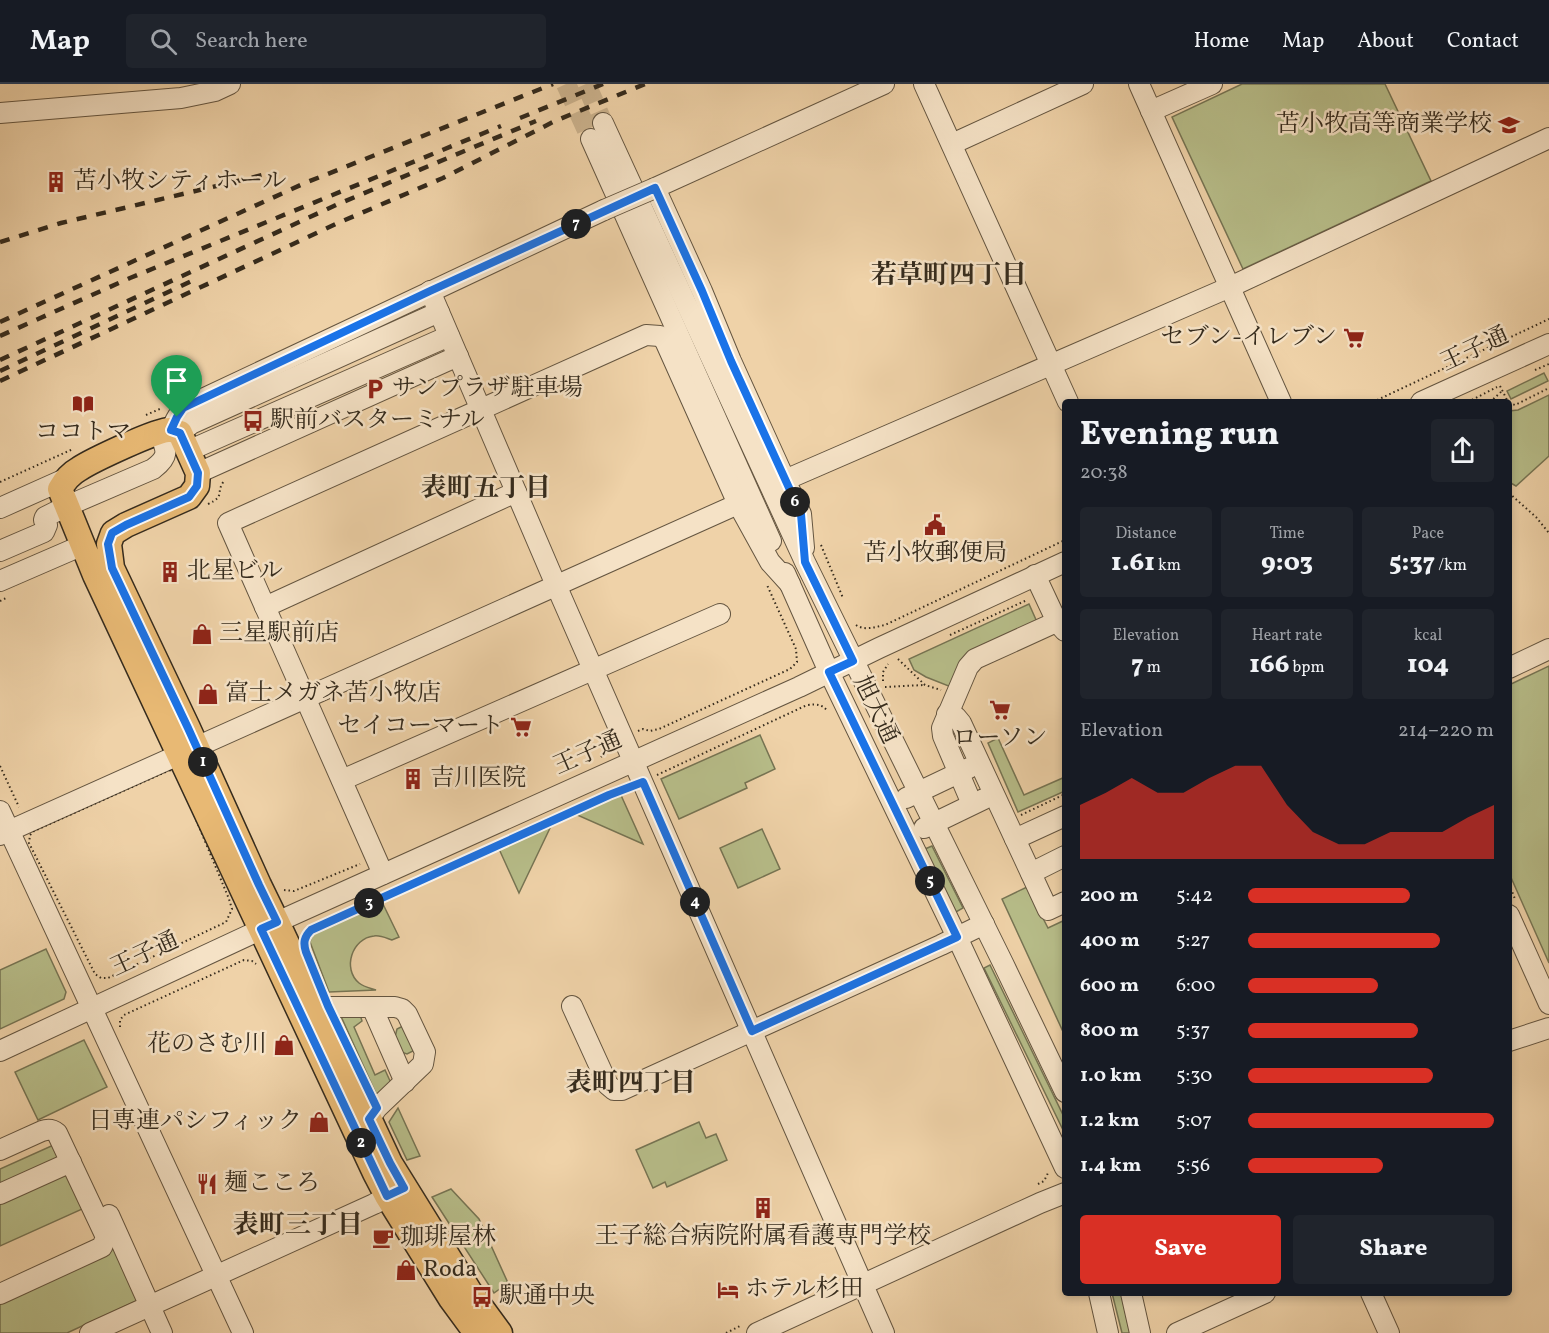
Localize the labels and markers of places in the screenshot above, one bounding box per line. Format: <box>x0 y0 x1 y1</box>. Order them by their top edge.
place label: 苫小牧高等商業学校 <box>1276 108 1492 142</box>
school or university icon: 苫小牧高等商業学校 <box>1497 113 1521 137</box>
place label: 苫小牧シティホール <box>73 165 287 199</box>
building icon: 苫小牧シティホール <box>44 170 68 194</box>
pin: 7 <box>561 209 591 239</box>
place label: セブン-イレブン <box>1161 321 1337 355</box>
supermarket icon: セブン-イレブン <box>1342 326 1366 350</box>
pin <box>151 355 202 417</box>
place label: サンプラザ駐車場 <box>392 372 583 406</box>
parking icon: サンプラザ駐車場 <box>363 377 387 401</box>
library icon: ココトマ <box>71 392 95 416</box>
place label: 駅前バスターミナル <box>270 404 485 438</box>
bus stop icon: 駅前バスターミナル <box>241 409 265 433</box>
place label: ココトマ <box>35 416 131 450</box>
pin: 6 <box>780 487 810 517</box>
public building icon: 苫小牧郵便局 <box>923 513 947 537</box>
place label: 苫小牧郵便局 <box>863 537 1007 571</box>
place label: 北星ビル <box>187 555 283 589</box>
building icon: 北星ビル <box>158 560 182 584</box>
place label: 三星駅前店 <box>219 617 339 651</box>
shop icon: 三星駅前店 <box>190 622 214 646</box>
place label: 富士メガネ苫小牧店 <box>225 677 441 711</box>
shop icon: 富士メガネ苫小牧店 <box>196 682 220 706</box>
supermarket icon: ローソン <box>988 698 1012 722</box>
place label: セイコーマート <box>338 710 504 744</box>
supermarket icon: セイコーマート <box>509 715 533 739</box>
place label: ローソン <box>952 722 1048 756</box>
pin: 1 <box>188 747 218 777</box>
place label: 吉川医院 <box>430 762 526 796</box>
building icon: 吉川医院 <box>401 767 425 791</box>
pin: 5 <box>915 866 945 896</box>
pin: 4 <box>680 887 710 917</box>
pin: 3 <box>354 888 384 918</box>
place label: 花のさむ川 <box>147 1028 267 1062</box>
shop icon: 花のさむ川 <box>272 1033 296 1057</box>
place label: 日専連パシフィック <box>88 1105 302 1139</box>
shop icon: 日専連パシフィック <box>307 1110 331 1134</box>
pin: 2 <box>346 1128 376 1158</box>
place label: 麺こころ <box>224 1167 320 1201</box>
restaurant icon: 麺こころ <box>195 1172 219 1196</box>
building icon: 王子総合病院附属看護専門学校 <box>751 1196 775 1220</box>
place label: 王子総合病院附属看護専門学校 <box>595 1220 931 1254</box>
place label: 珈琲屋林 <box>400 1221 496 1255</box>
cafe icon: 珈琲屋林 <box>371 1226 395 1250</box>
place label: Roda <box>423 1253 477 1287</box>
shop icon: Roda <box>394 1258 418 1282</box>
place label: ホテル杉田 <box>745 1273 864 1307</box>
hotel icon: ホテル杉田 <box>716 1278 740 1302</box>
place label: 駅通中央 <box>499 1280 595 1314</box>
bus stop icon: 駅通中央 <box>470 1285 494 1309</box>

